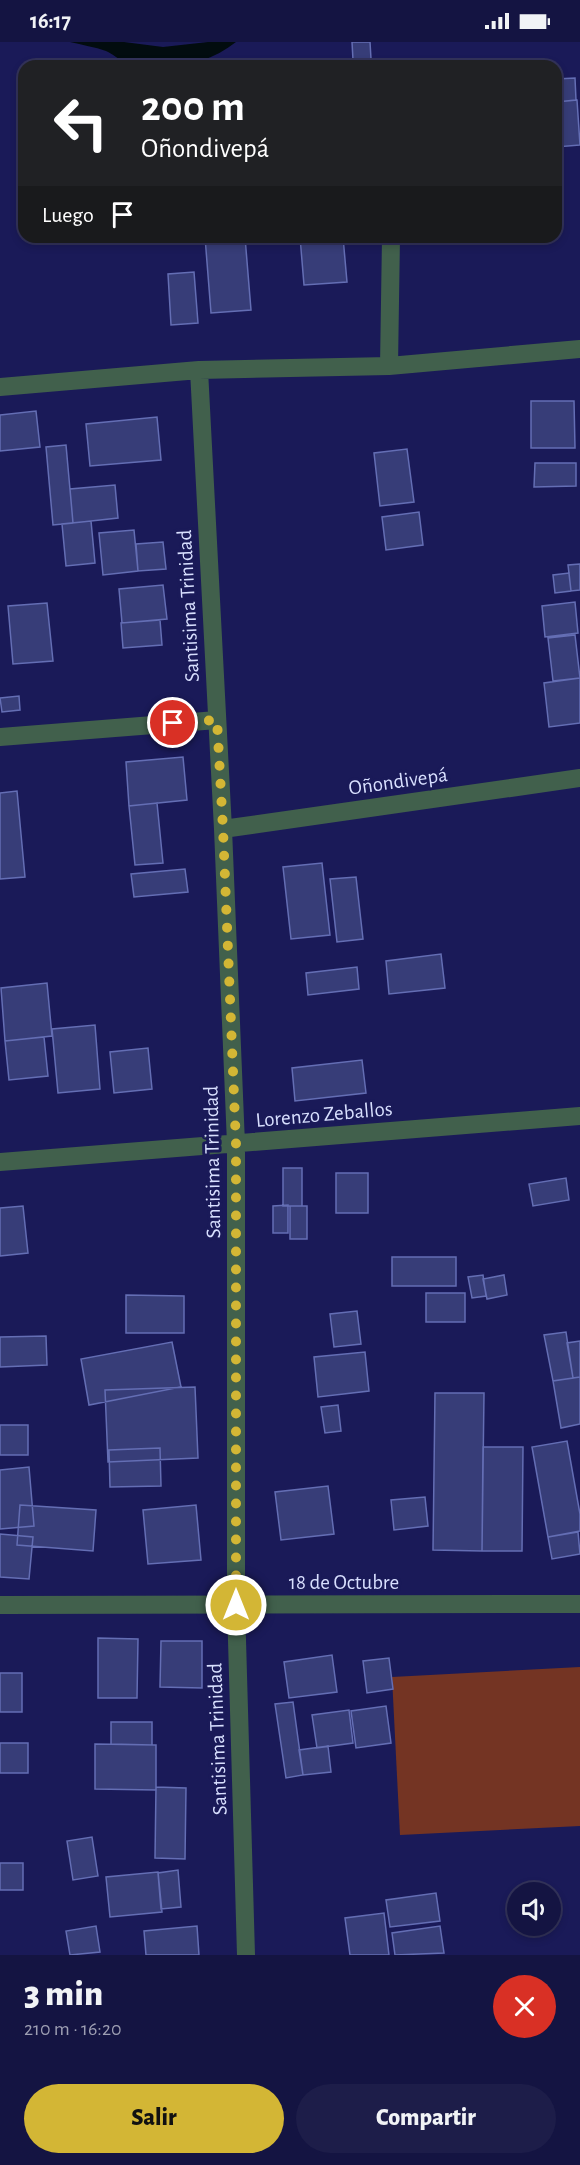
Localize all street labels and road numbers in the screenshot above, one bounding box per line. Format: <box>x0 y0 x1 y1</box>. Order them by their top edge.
street label: Santisima Trinidad <box>174 529 203 683</box>
street label: Oñondivepá <box>347 764 449 799</box>
street label: Santisima Trinidad <box>201 1085 224 1238</box>
street label: Lorenzo Zeballos <box>255 1098 393 1131</box>
street label: 18 de Octubre <box>289 1572 399 1593</box>
street label: Santisima Trinidad <box>204 1662 231 1816</box>

